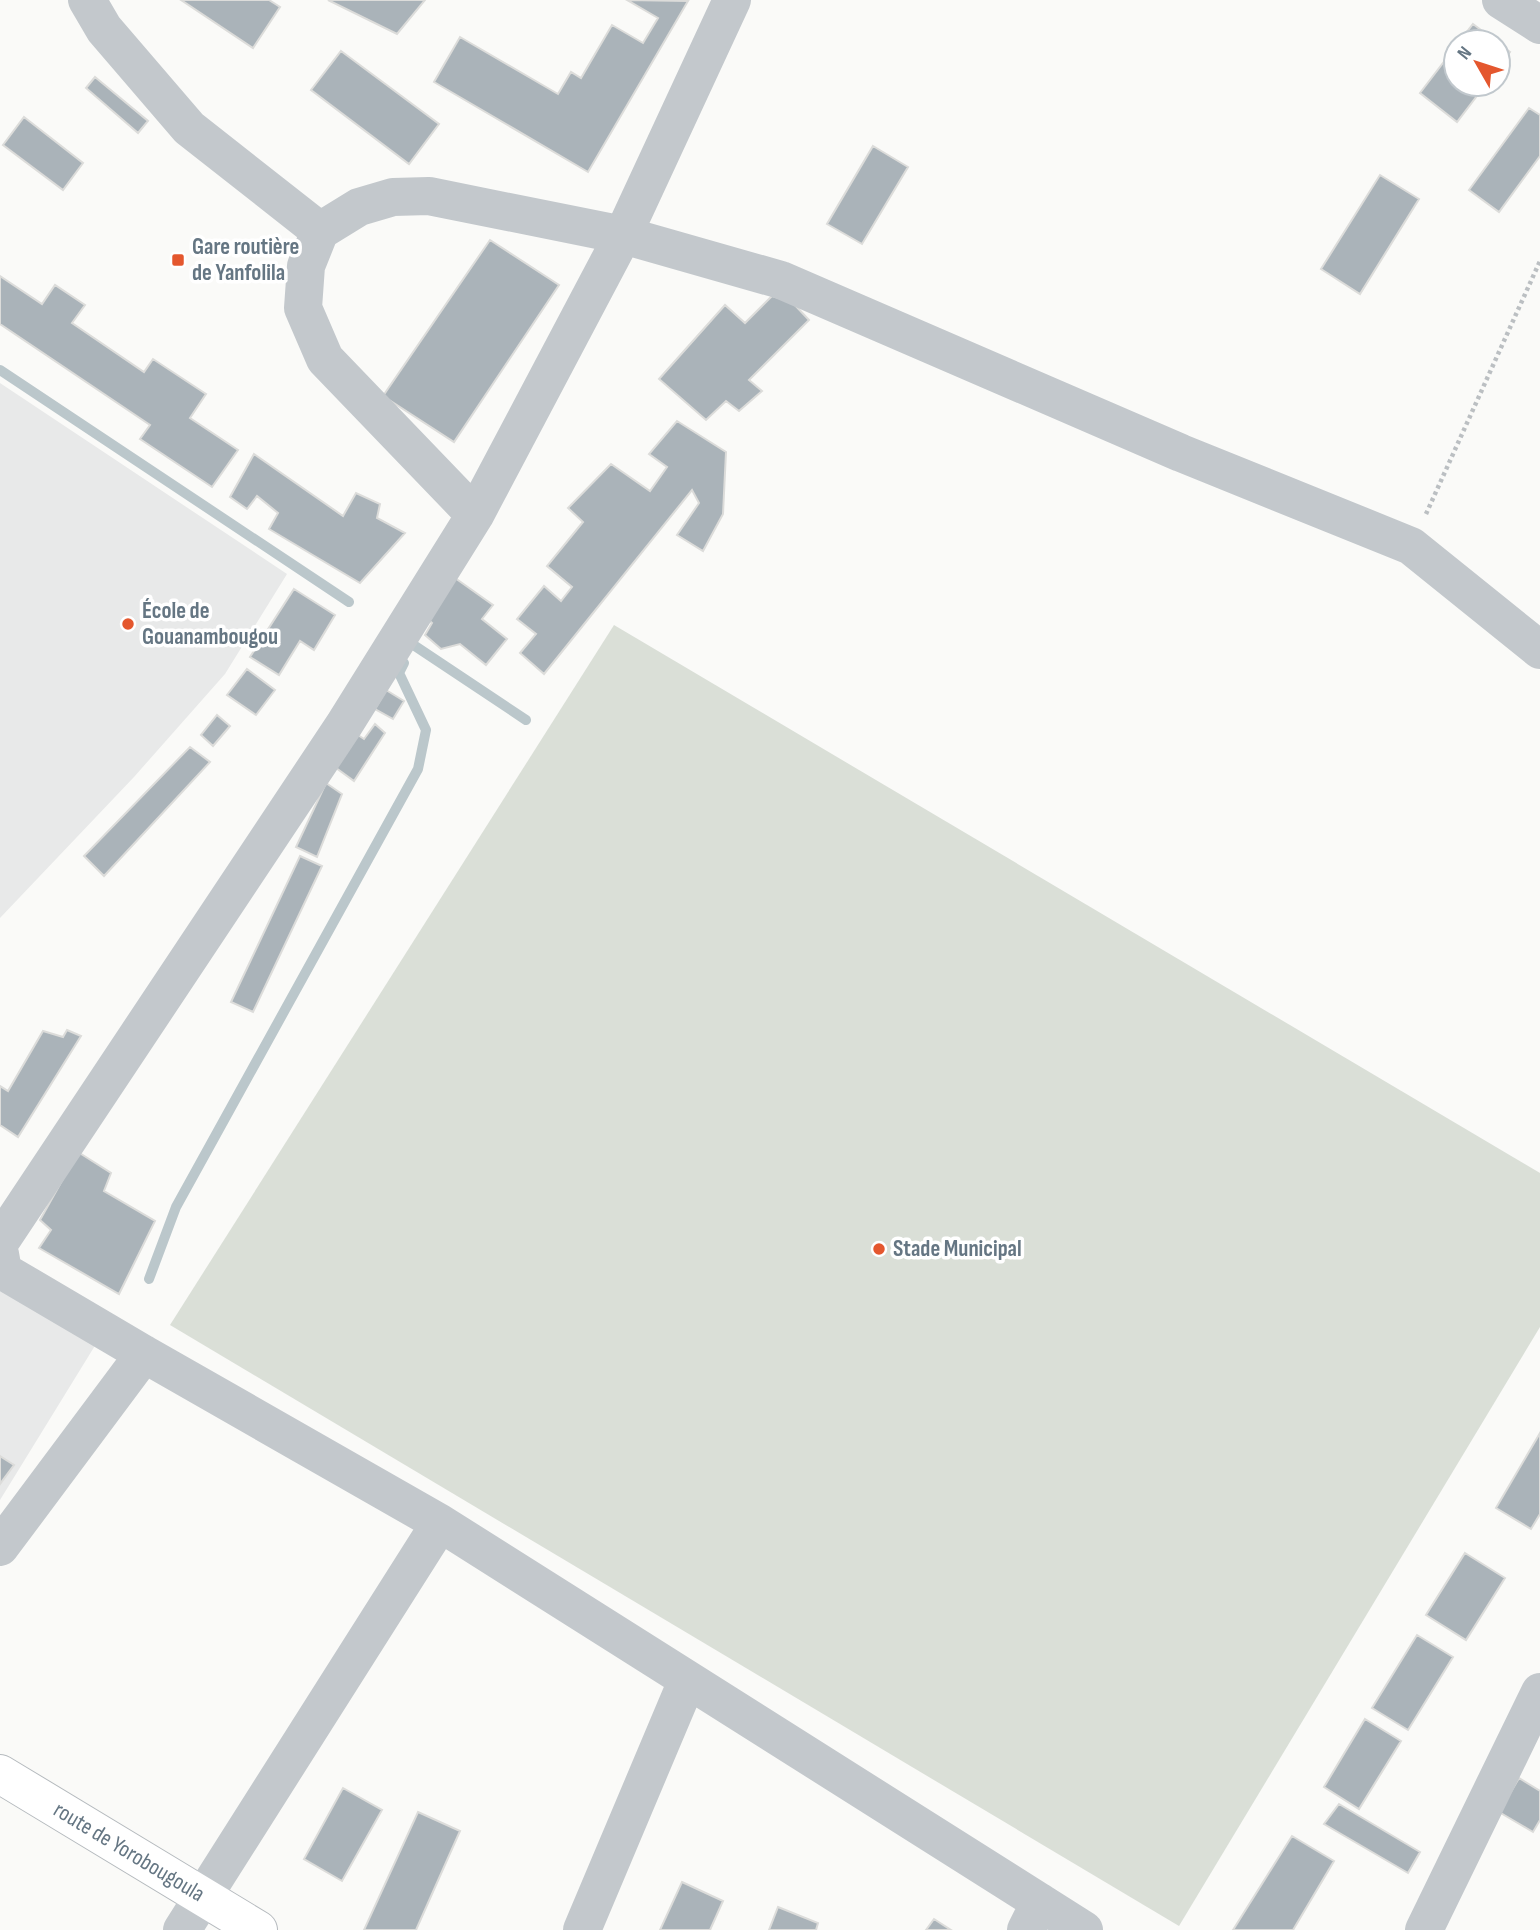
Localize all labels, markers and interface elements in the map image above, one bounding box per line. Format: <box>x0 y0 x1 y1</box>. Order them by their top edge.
north arrow <box>1442 28 1512 98</box>
text: N <box>1453 42 1477 64</box>
place label: Gare routière de Yanfolila <box>192 233 299 287</box>
marker: Gare routière de Yanfolila <box>170 252 186 268</box>
place label: École de Gouanambougou <box>142 597 278 651</box>
marker: École de Gouanambougou <box>120 616 136 632</box>
place label: Stade Municipal <box>893 1235 1022 1263</box>
marker: Stade Municipal <box>871 1241 887 1257</box>
street label: route de Yorobougoula <box>48 1796 210 1908</box>

